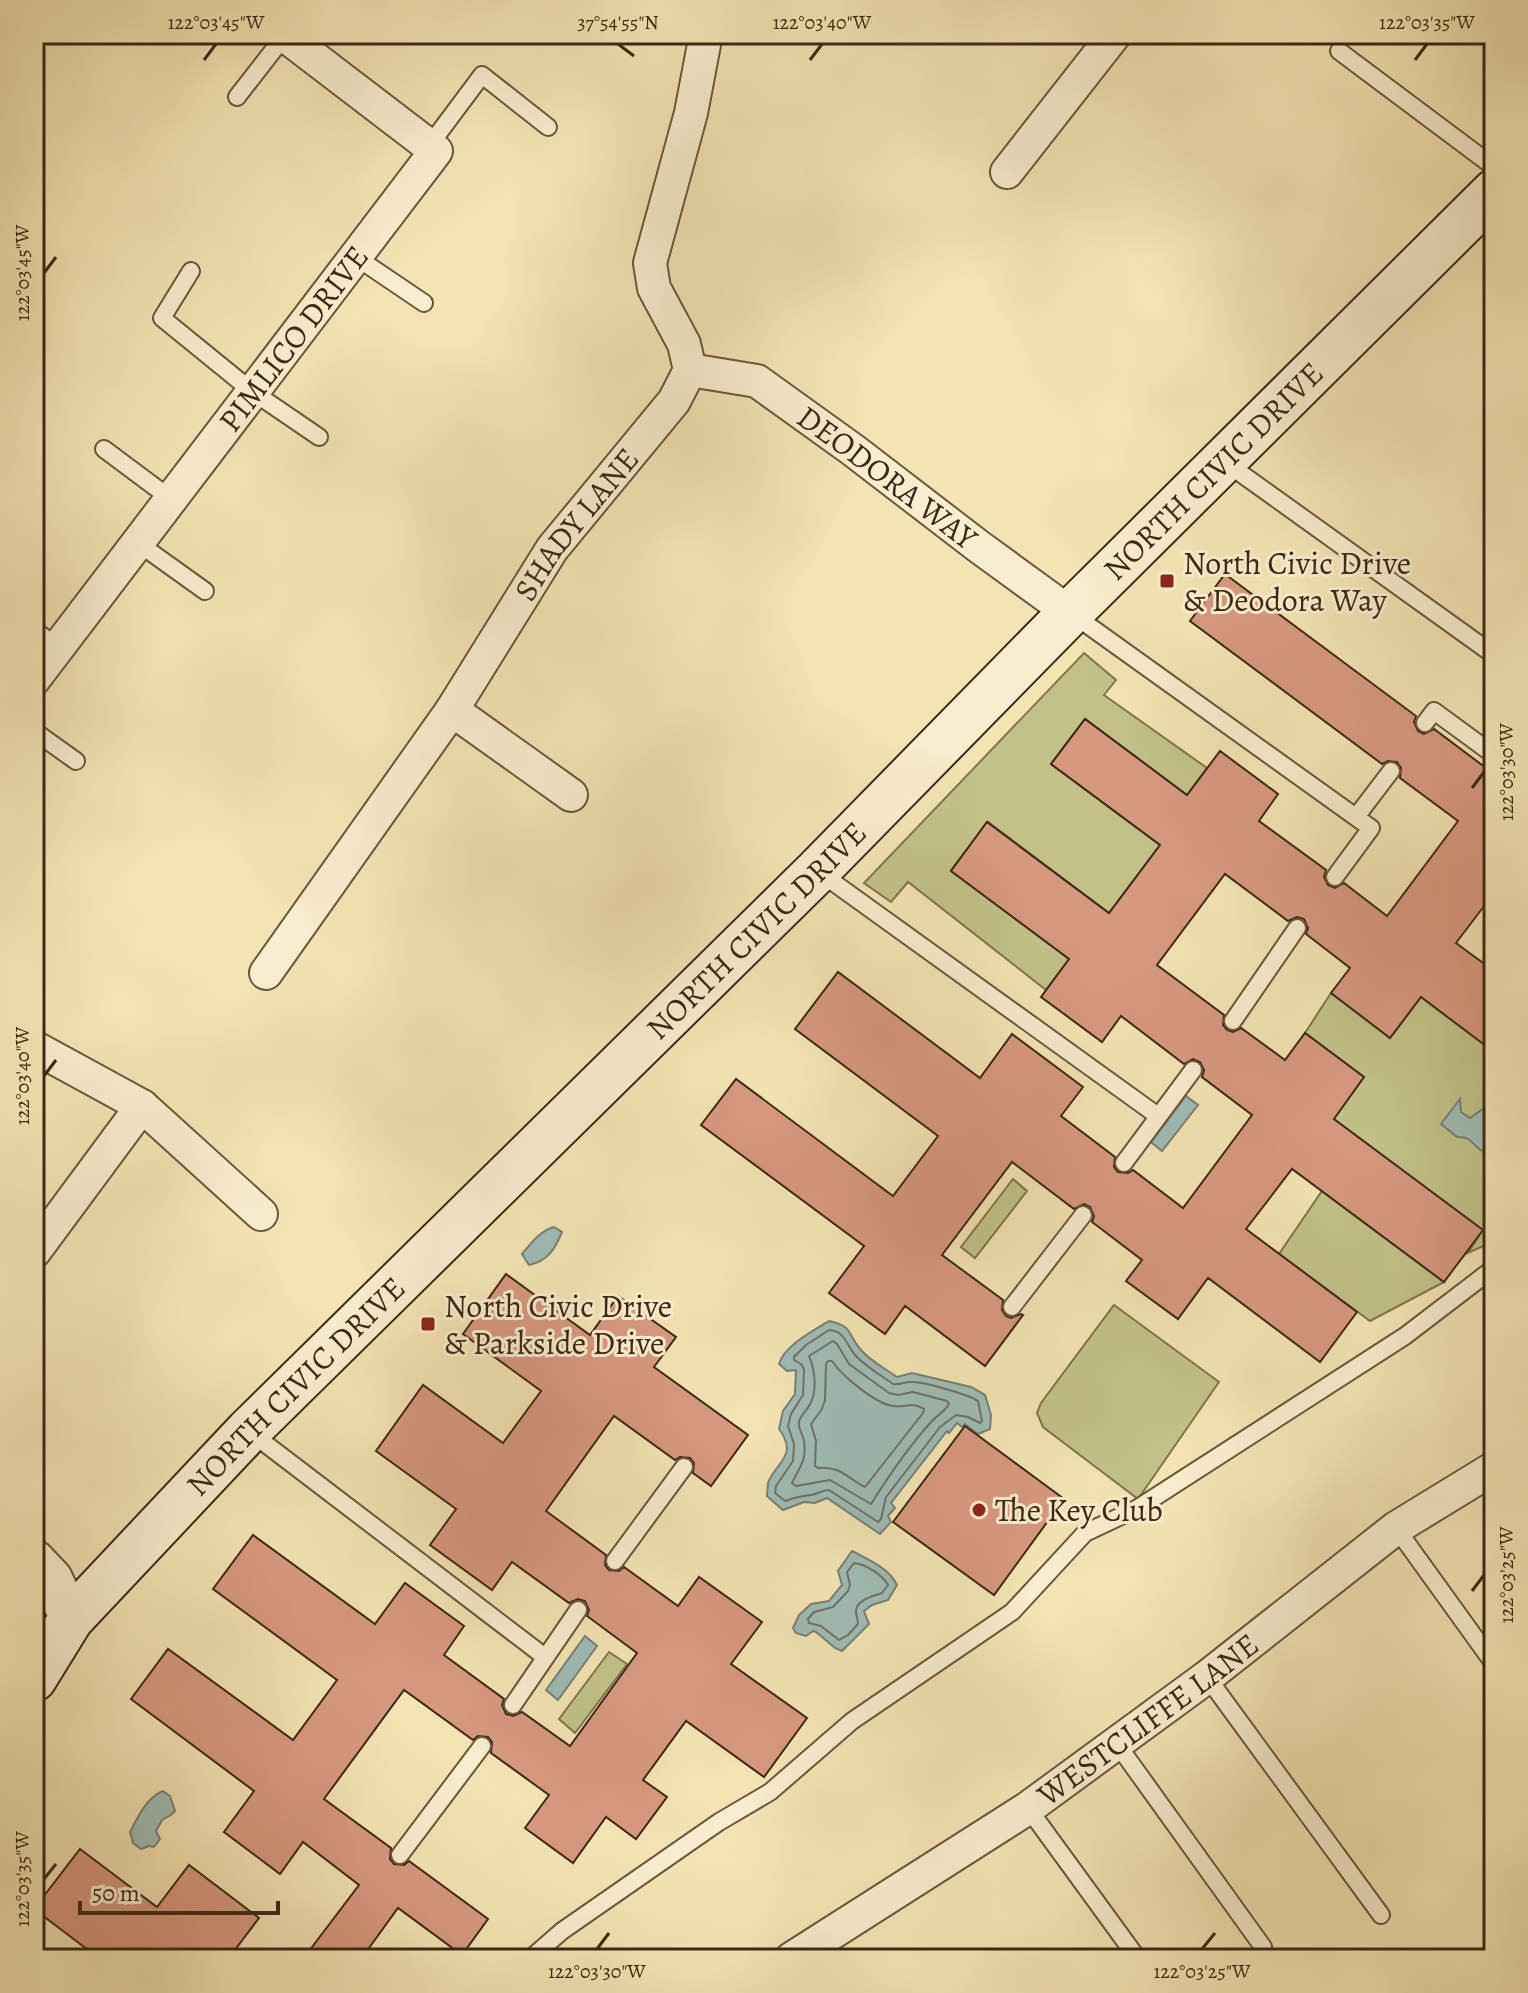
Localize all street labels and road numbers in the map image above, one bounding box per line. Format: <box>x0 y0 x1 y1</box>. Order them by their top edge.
street label: PIMLICO DRIVE <box>208 236 379 441</box>
street label: NORTH CIVIC DRIVE <box>1093 352 1333 590</box>
street label: DEODORA WAY <box>788 395 987 560</box>
street label: SHADY LANE <box>503 438 649 609</box>
street label: NORTH CIVIC DRIVE <box>636 811 876 1049</box>
street label: NORTH CIVIC DRIVE <box>176 1266 415 1506</box>
street label: WESTCLIFFE LANE <box>1027 1623 1268 1817</box>

